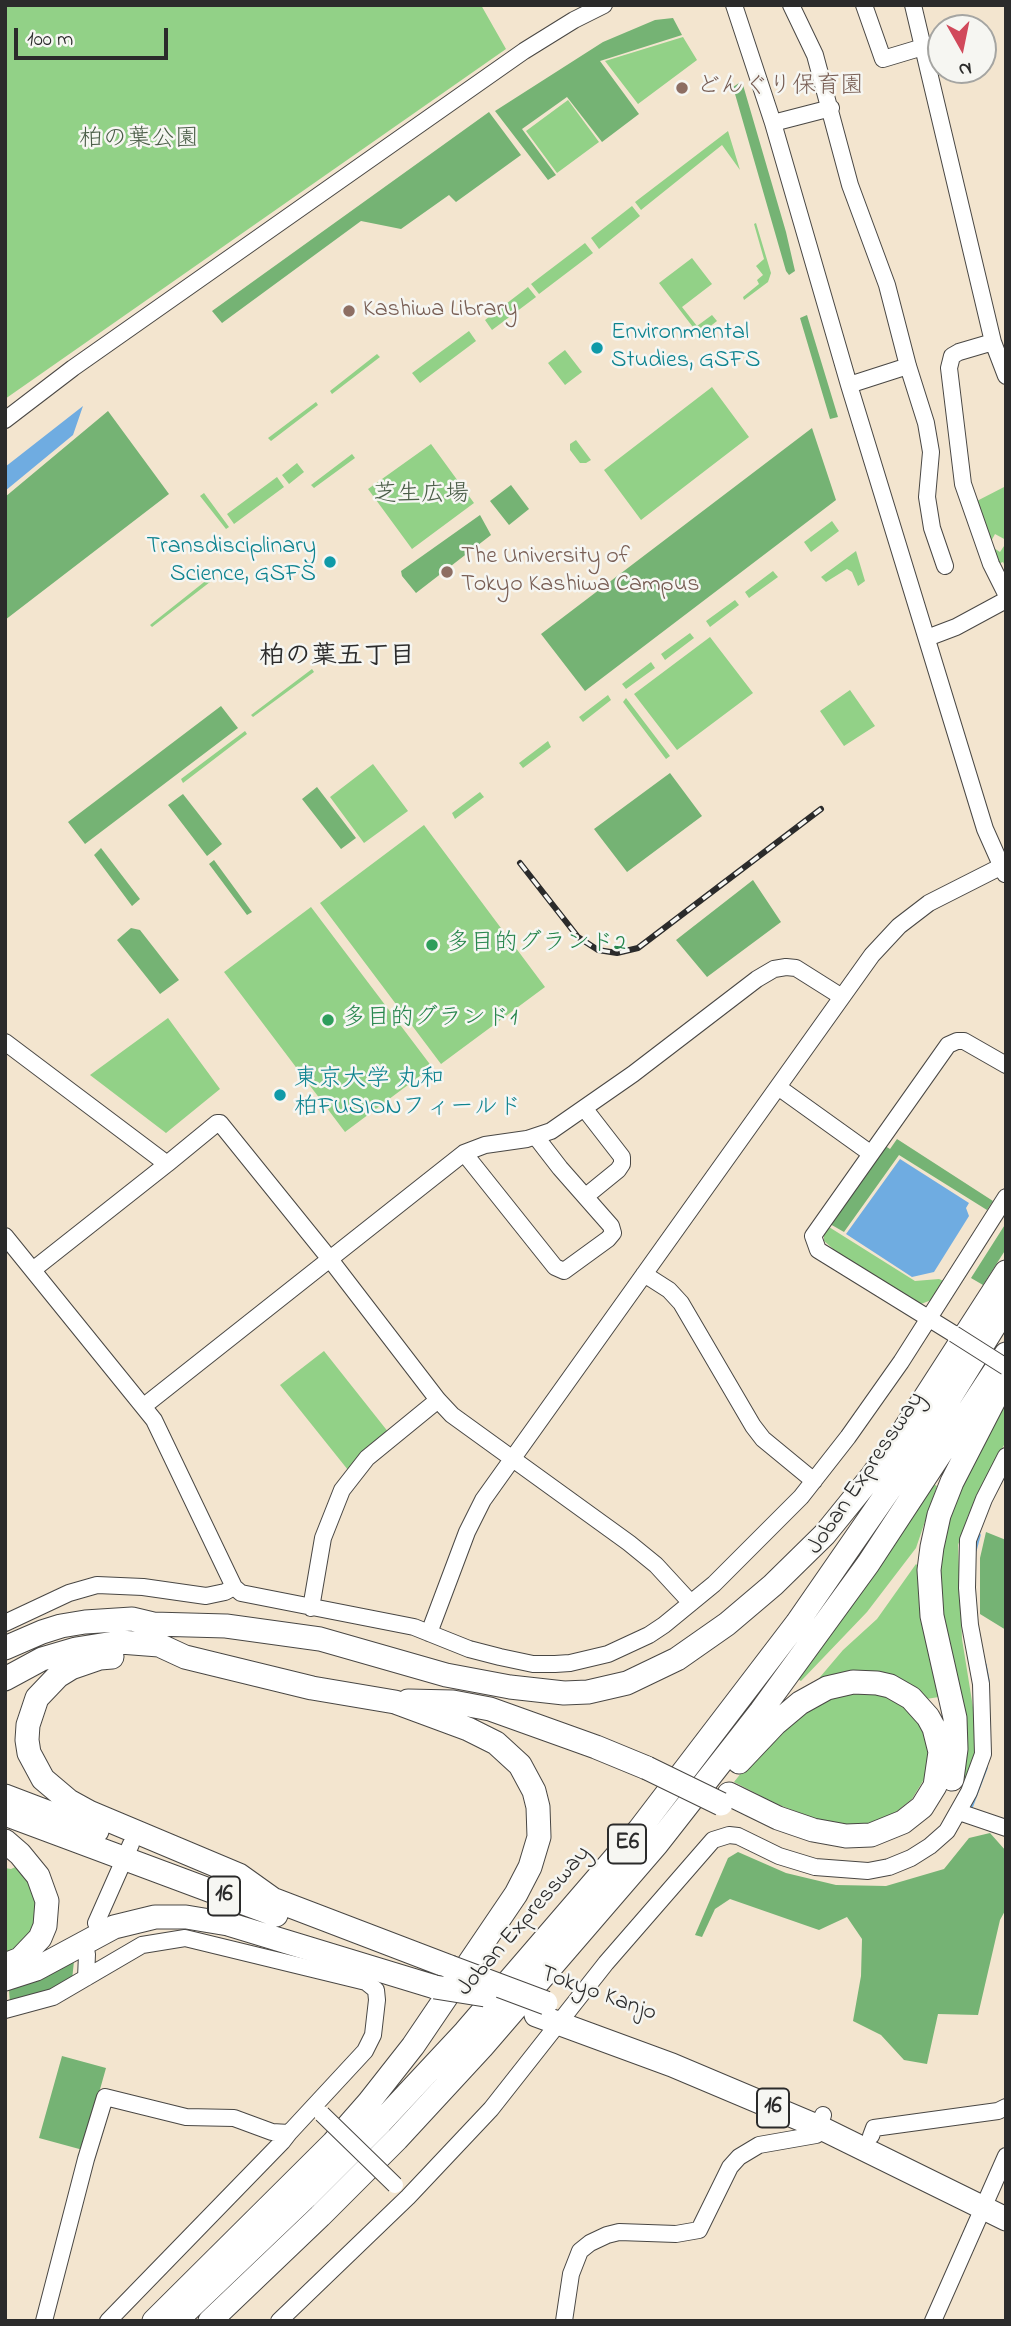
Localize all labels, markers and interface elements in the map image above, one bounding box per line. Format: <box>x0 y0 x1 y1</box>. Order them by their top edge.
scale bar <box>18 14 172 58</box>
north arrow <box>927 14 997 84</box>
text: 100 m <box>27 25 73 55</box>
text: N <box>957 54 974 83</box>
place label: どんぐり保育園 <box>696 74 864 102</box>
marker: どんぐり保育園 <box>674 80 690 96</box>
park label: 柏の葉公園 <box>79 127 199 155</box>
place label: Kashiwa Library <box>363 297 517 325</box>
marker: Kashiwa Library <box>341 303 357 319</box>
place label: Environmental Studies, GSFS <box>611 320 760 376</box>
marker: Environmental Studies, GSFS <box>589 340 605 356</box>
park label: 芝生広場 <box>373 482 469 510</box>
place label: Transdisciplinary Science, GSFS <box>147 534 316 590</box>
place label: The University of Tokyo Kashiwa Campus <box>461 544 700 600</box>
marker: Transdisciplinary Science, GSFS <box>322 554 338 570</box>
marker: The University of Tokyo Kashiwa Campus <box>439 564 455 580</box>
district label: 柏の葉五丁目 <box>259 643 415 675</box>
place label: 多目的グランド2 <box>446 931 626 959</box>
marker: 多目的グランド2 <box>424 937 440 953</box>
place label: 多目的グランド1 <box>342 1006 518 1034</box>
marker: 多目的グランド1 <box>320 1012 336 1028</box>
place label: 東京大学 丸和 柏FUSIONフィールド <box>294 1067 522 1123</box>
marker: 東京大学 丸和 柏FUSIONフィールド <box>272 1087 288 1103</box>
street label: Joban Expressway <box>802 1387 932 1561</box>
road number: E6 <box>608 1825 646 1864</box>
street label: Joban Expressway <box>452 1841 598 2003</box>
road number: 16 <box>208 1876 240 1915</box>
street label: Tokyo Kanjo <box>536 1961 660 2029</box>
road number: 16 <box>757 2088 789 2128</box>

